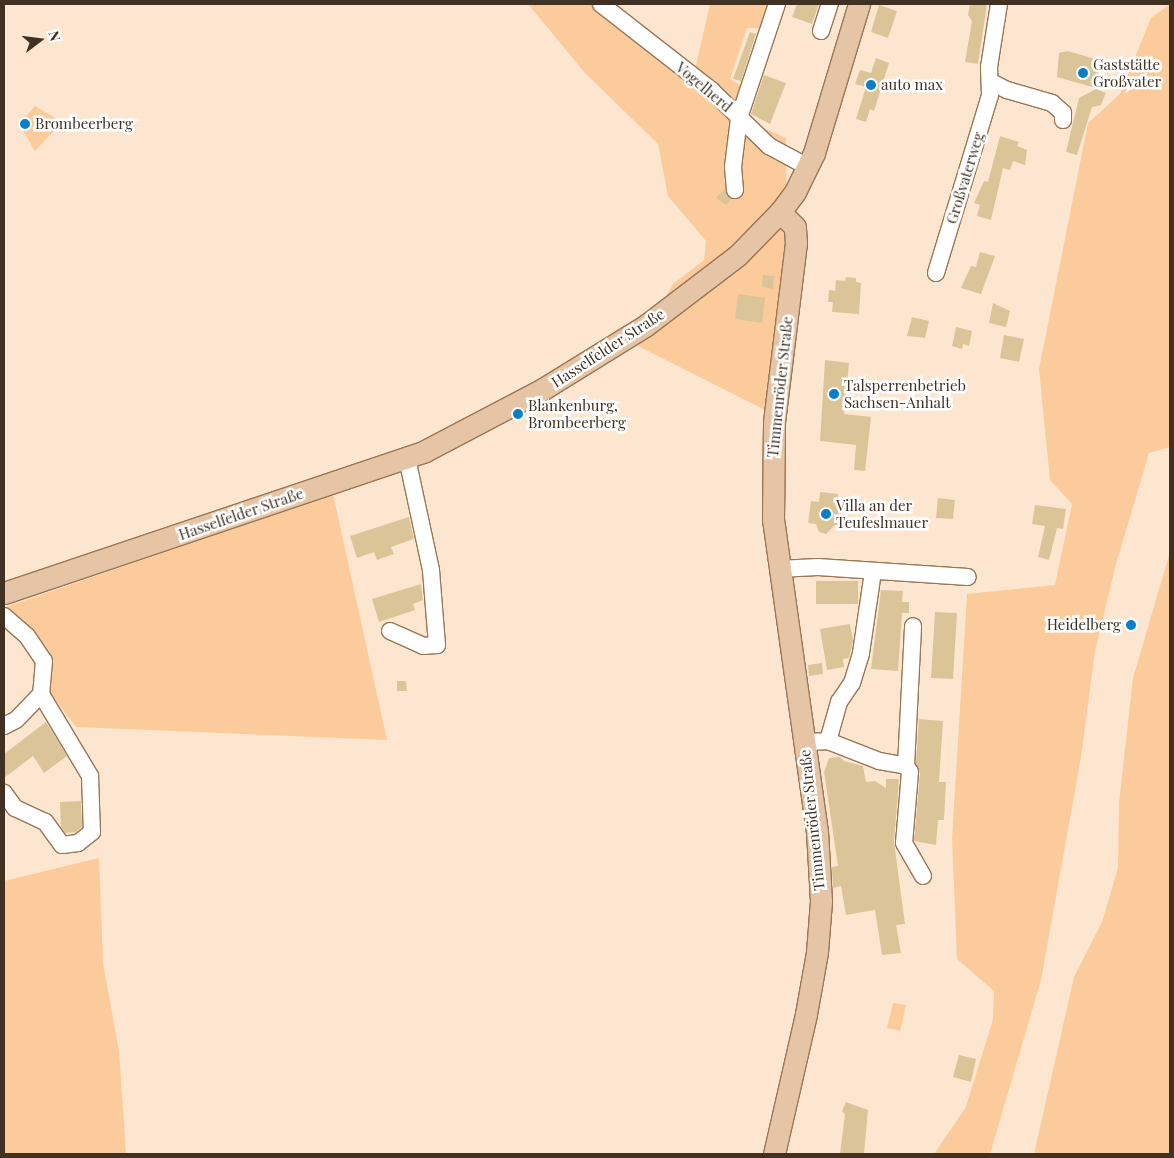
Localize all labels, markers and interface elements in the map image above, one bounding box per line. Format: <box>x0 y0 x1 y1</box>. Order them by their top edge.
north arrow <box>15 15 65 65</box>
text: N <box>44 29 65 43</box>
place label: Gaststätte Großvater <box>1093 55 1161 90</box>
street label: Vogelherd <box>672 58 736 116</box>
marker: Gaststätte Großvater <box>1077 67 1089 79</box>
place label: auto max <box>881 76 943 94</box>
marker: auto max <box>865 79 877 91</box>
place label: Brombeerberg <box>35 115 133 133</box>
marker: Brombeerberg <box>19 118 31 130</box>
street label: Großvaterweg <box>942 130 988 226</box>
street label: Hasselfelder Straße <box>548 305 668 391</box>
street label: Timmenröder Straße <box>764 315 796 459</box>
place label: Talsperrenbetrieb Sachsen-Anhalt <box>844 376 966 411</box>
marker: Talsperrenbetrieb Sachsen-Anhalt <box>828 388 840 400</box>
place label: Blankenburg, Brombeerberg <box>528 396 626 431</box>
marker: Blankenburg, Brombeerberg <box>512 408 524 420</box>
street label: Hasselfelder Straße <box>176 484 306 544</box>
place label: Villa an der Teufeslmauer <box>836 496 928 531</box>
marker: Villa an der Teufeslmauer <box>820 508 832 520</box>
place label: Heidelberg <box>1047 616 1121 634</box>
marker: Heidelberg <box>1125 619 1137 631</box>
street label: Timmenröder Straße <box>796 748 828 892</box>

